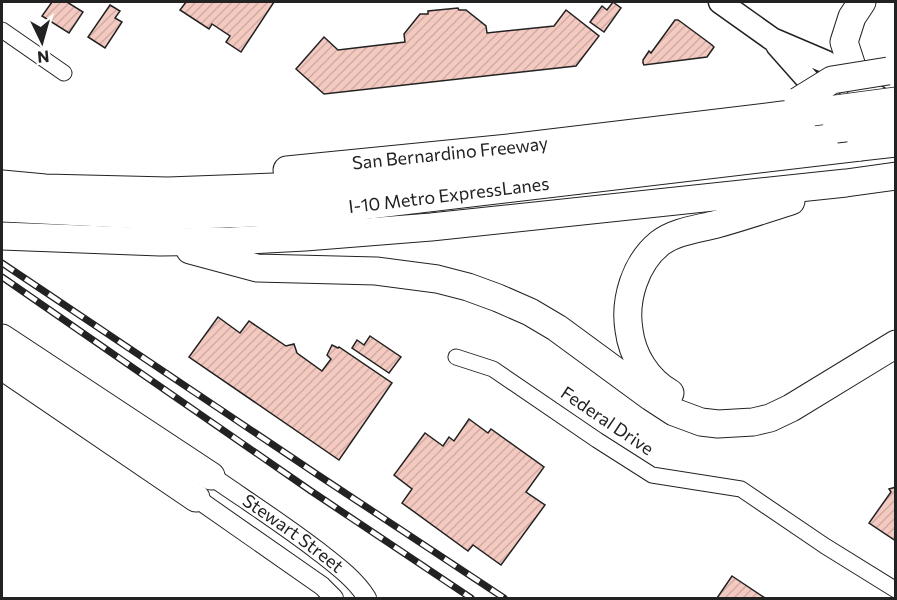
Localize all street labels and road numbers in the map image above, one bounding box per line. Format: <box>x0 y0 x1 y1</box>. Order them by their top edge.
street label: San Bernardino Freeway <box>351 131 549 173</box>
street label: I-10 Metro ExpressLanes <box>347 172 550 217</box>
street label: Federal Drive <box>557 381 658 459</box>
street label: Stewart Street <box>239 489 348 577</box>

